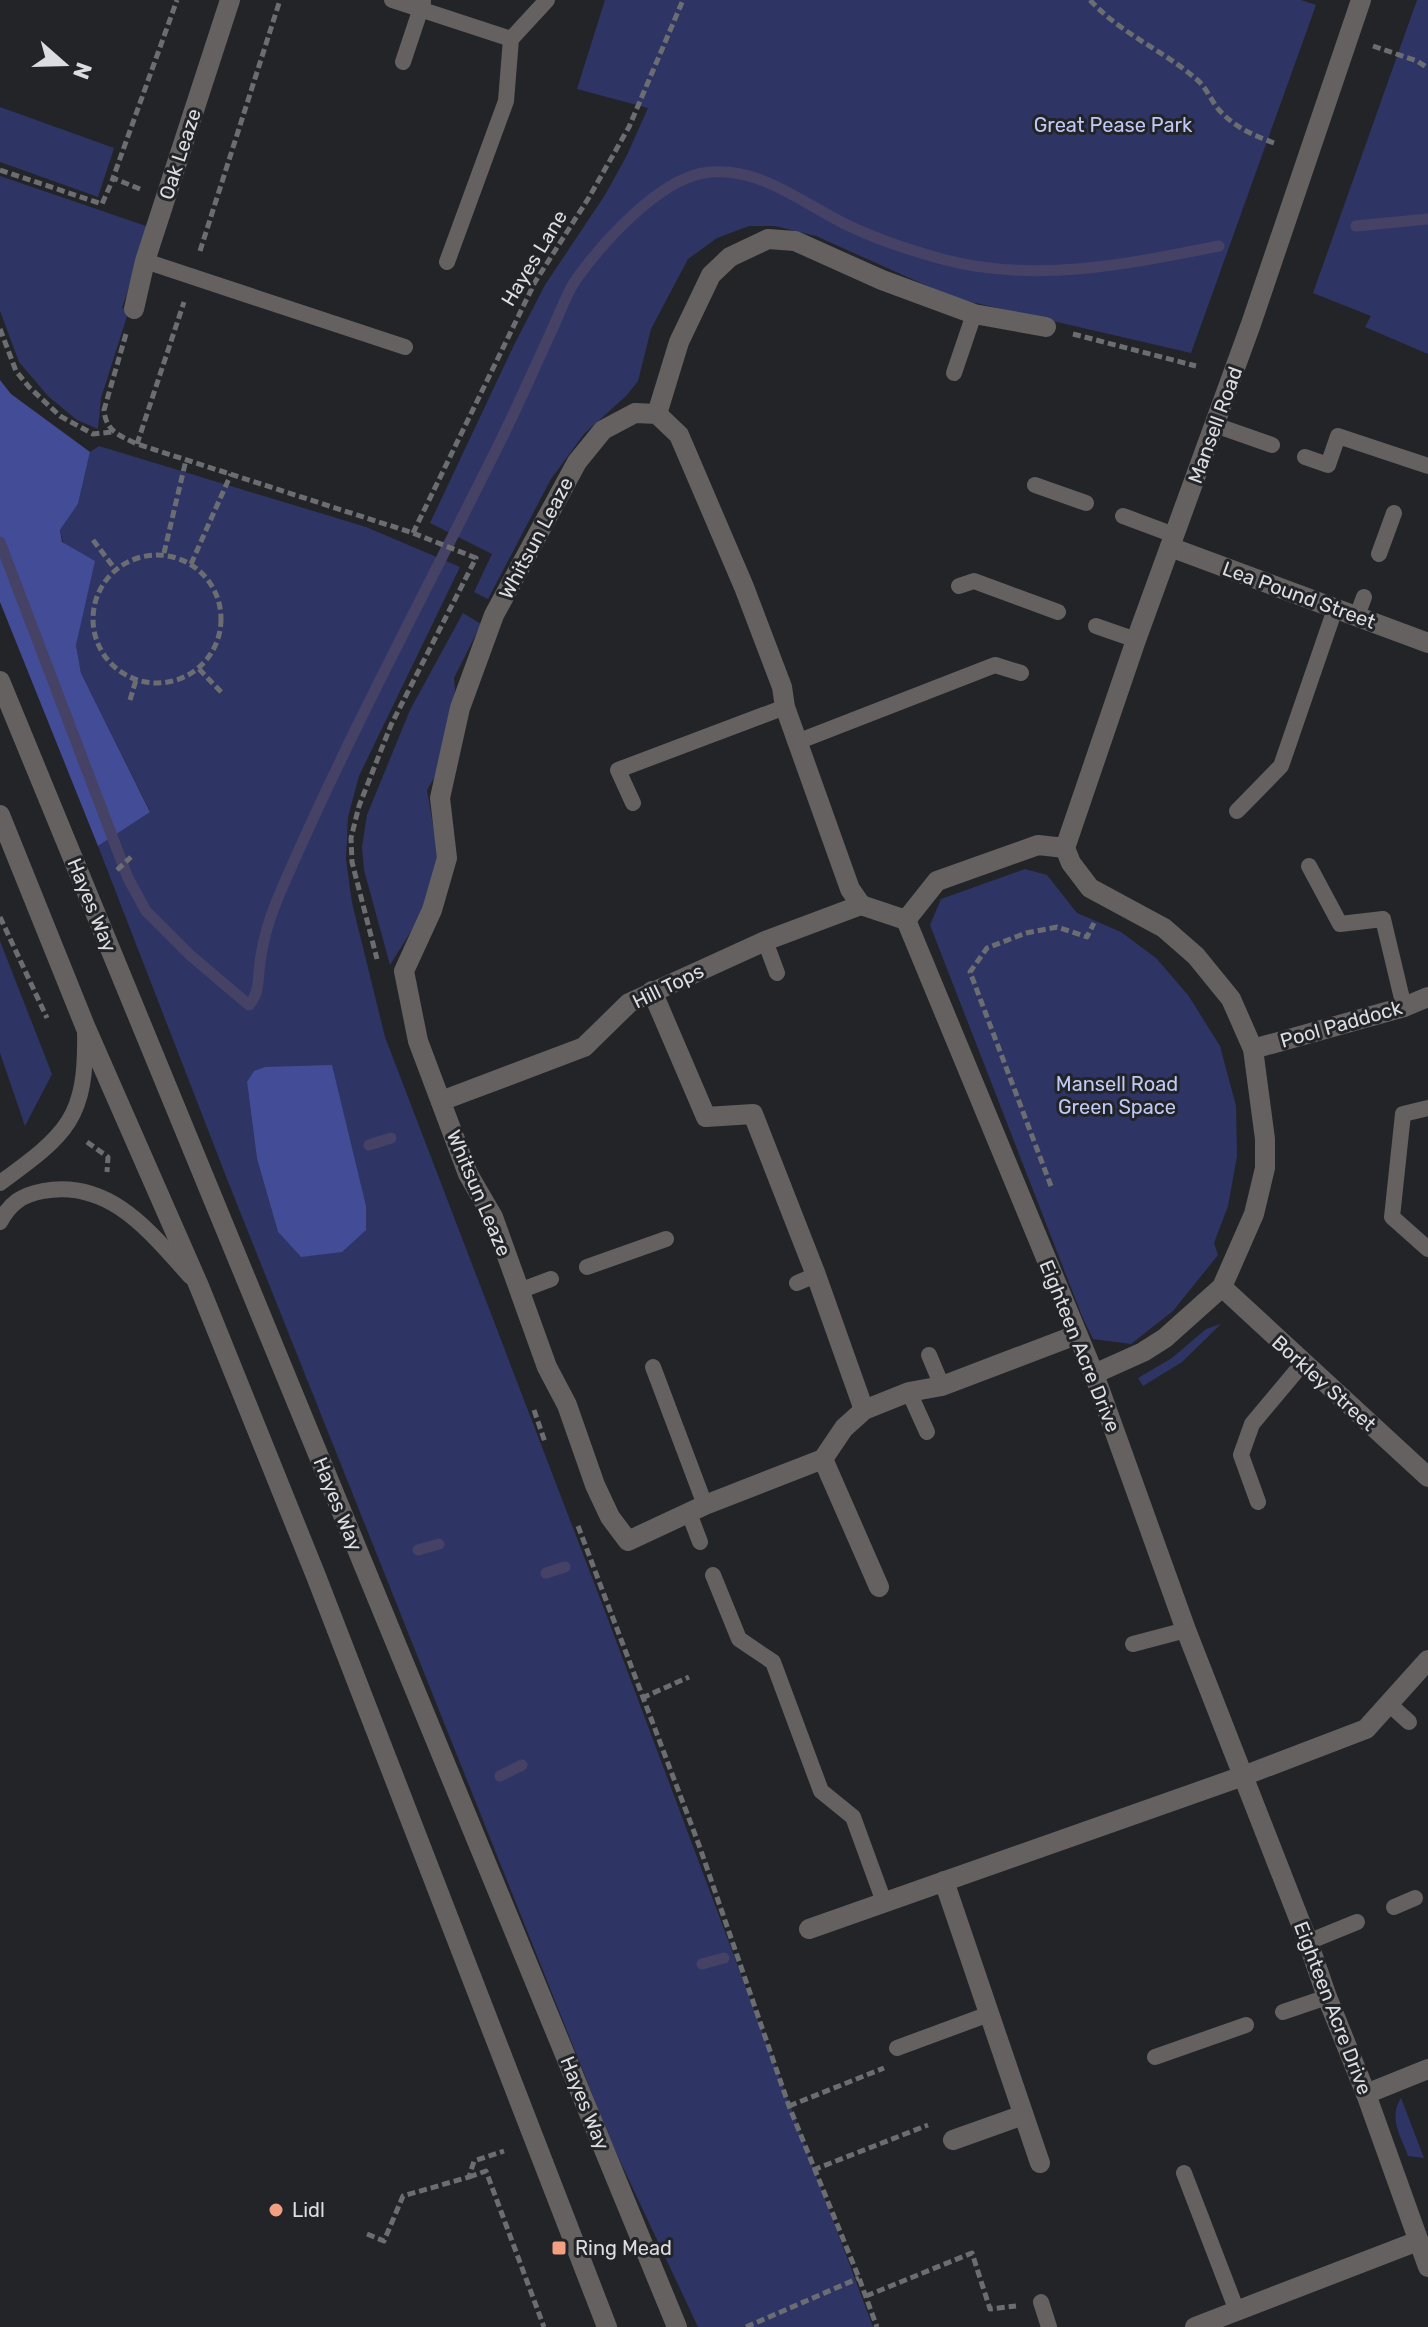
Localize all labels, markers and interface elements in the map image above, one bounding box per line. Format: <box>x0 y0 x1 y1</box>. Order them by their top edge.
north arrow <box>24 24 104 104</box>
text: N <box>67 59 98 83</box>
street label: Oak Leaze <box>154 106 206 202</box>
park label: Great Pease Park <box>1034 113 1193 137</box>
street label: Hayes Lane <box>496 206 572 310</box>
street label: Mansell Road <box>1183 363 1247 487</box>
street label: Whitsun Leaze <box>494 473 578 603</box>
street label: Lea Pound Street <box>1219 556 1379 634</box>
street label: Hayes Way <box>62 855 122 955</box>
street label: Hill Tops <box>628 958 708 1014</box>
street label: Pool Paddock <box>1277 995 1405 1053</box>
park label: Mansell Road Green Space <box>1056 1072 1178 1119</box>
street label: Whitsun Leaze <box>442 1126 516 1260</box>
street label: Eighteen Acre Drive <box>1034 1256 1126 1436</box>
street label: Borkley Street <box>1267 1330 1381 1436</box>
street label: Hayes Way <box>308 1454 368 1554</box>
street label: Eighteen Acre Drive <box>1289 1918 1377 2098</box>
street label: Hayes Way <box>555 2053 615 2153</box>
place label: Lidl <box>292 2198 325 2222</box>
marker: Lidl <box>267 2201 285 2219</box>
place label: Ring Mead <box>575 2236 672 2260</box>
marker: Ring Mead <box>550 2239 568 2257</box>

